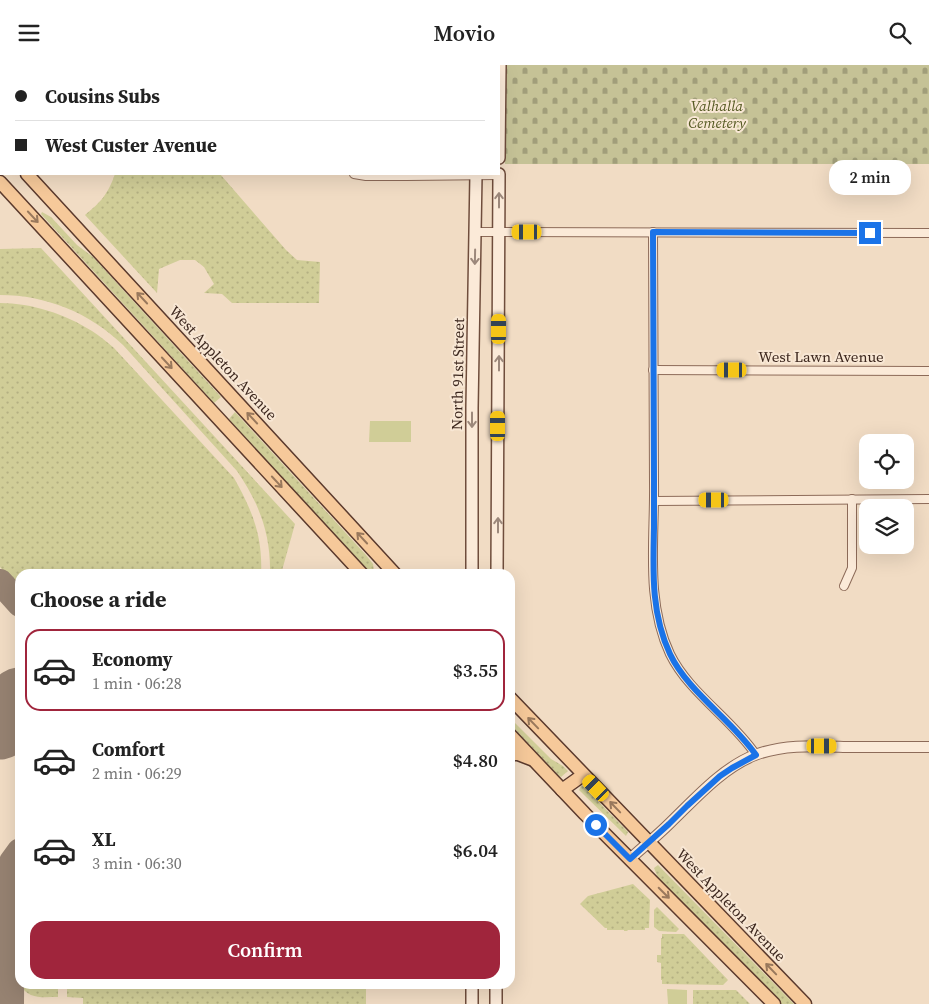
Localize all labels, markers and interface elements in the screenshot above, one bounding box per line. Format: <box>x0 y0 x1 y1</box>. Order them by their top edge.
text: Movio <box>434 18 495 48</box>
icon: menu <box>15 19 43 47</box>
icon: search <box>886 19 914 47</box>
text: Cousins Subs <box>45 83 160 109</box>
park label: Valhalla Cemetery <box>688 95 747 133</box>
text: West Custer Avenue <box>45 132 217 158</box>
callout: 2 min <box>829 161 911 195</box>
text: 2 min <box>849 166 891 188</box>
one-way arrow <box>494 192 504 208</box>
one-way arrow <box>27 211 39 224</box>
route end <box>859 222 881 244</box>
car <box>512 225 542 240</box>
one-way arrow <box>470 249 480 265</box>
one-way arrow <box>136 292 148 305</box>
street label: West Appleton Avenue <box>165 301 282 425</box>
car <box>491 314 506 344</box>
street label: North 91st Street <box>446 318 469 430</box>
street label: West Lawn Avenue <box>758 346 884 367</box>
one-way arrow <box>494 355 504 371</box>
one-way arrow <box>161 356 173 369</box>
car <box>717 363 747 378</box>
car <box>490 411 505 441</box>
one-way arrow <box>246 412 258 425</box>
one-way arrow <box>467 412 477 428</box>
map controls <box>859 434 914 554</box>
button: locate <box>859 434 914 489</box>
one-way arrow <box>271 476 283 488</box>
car <box>699 493 729 508</box>
button: layers <box>859 499 914 554</box>
one-way arrow <box>493 517 503 534</box>
one-way arrow <box>356 531 368 544</box>
text: Choose a ride <box>30 584 167 614</box>
text: Economy <box>92 646 173 672</box>
icon: car <box>32 648 77 693</box>
text: $3.55 <box>453 657 498 683</box>
text: 1 min · 06:28 <box>92 672 182 694</box>
one-way arrow <box>527 716 539 729</box>
text: Comfort <box>92 736 165 762</box>
icon: car <box>32 738 77 783</box>
car <box>807 739 837 754</box>
text: $4.80 <box>453 747 498 773</box>
text: 2 min · 06:29 <box>92 762 182 784</box>
car <box>580 772 611 804</box>
one-way arrow <box>609 801 621 814</box>
route start <box>585 814 607 836</box>
text: XL <box>92 826 115 852</box>
icon: car <box>32 828 77 873</box>
text: $6.04 <box>453 837 498 863</box>
street label: West Appleton Avenue <box>672 844 791 966</box>
text: 3 min · 06:30 <box>92 852 182 874</box>
one-way arrow <box>658 887 671 899</box>
button: Confirm <box>30 921 500 979</box>
one-way arrow <box>765 963 777 975</box>

